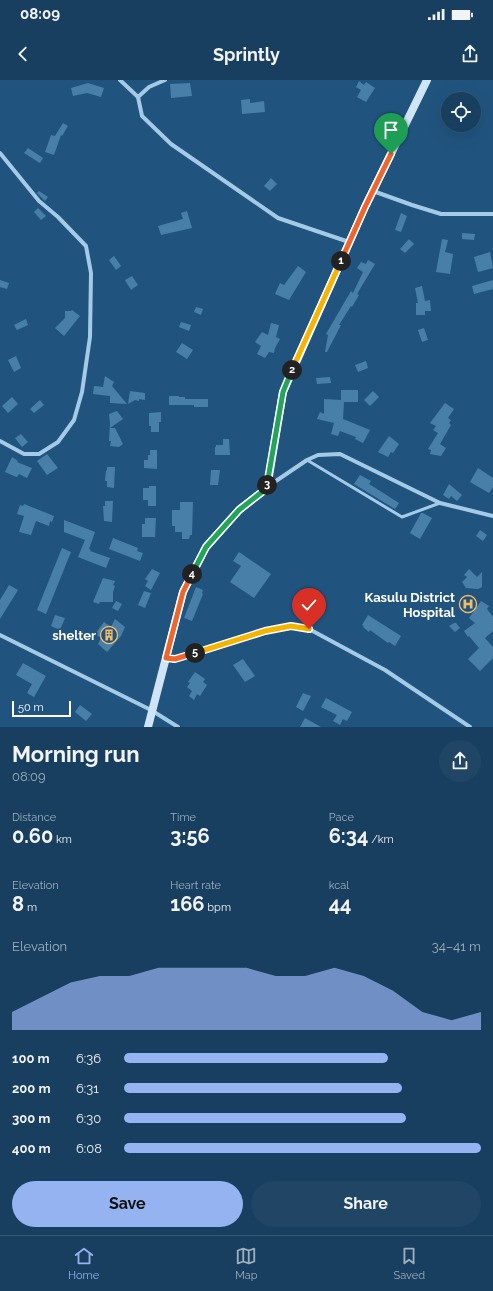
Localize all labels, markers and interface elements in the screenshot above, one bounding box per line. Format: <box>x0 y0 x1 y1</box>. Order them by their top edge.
text: 08:09 <box>20 5 60 23</box>
icon: back <box>12 43 34 65</box>
icon: share <box>459 43 481 65</box>
text: Sprintly <box>213 44 280 65</box>
map controls <box>441 92 481 132</box>
button: locate <box>441 92 481 132</box>
pin <box>374 113 408 154</box>
icon: arrive <box>380 119 402 141</box>
pin: 1 <box>331 251 351 271</box>
text: 1 <box>338 254 344 267</box>
pin: 2 <box>282 360 302 380</box>
text: 2 <box>289 363 295 376</box>
pin: 3 <box>257 475 277 495</box>
text: 3 <box>264 478 270 491</box>
pin: 4 <box>182 564 202 584</box>
text: 4 <box>189 567 195 580</box>
pin <box>292 588 326 629</box>
place label: Kasulu District Hospital <box>365 590 456 620</box>
icon: check <box>298 594 320 616</box>
hospital icon: Kasulu District Hospital <box>458 594 478 614</box>
building icon: shelter <box>99 625 119 645</box>
place label: shelter <box>52 628 96 643</box>
pin: 5 <box>185 643 205 663</box>
text: 5 <box>192 646 198 659</box>
scale bar <box>12 699 71 718</box>
text: 50 m <box>18 701 44 714</box>
button: share <box>439 740 481 782</box>
text: Morning run <box>12 741 140 767</box>
text: 08:09 <box>12 769 46 784</box>
text: Distance <box>12 811 56 824</box>
text: Time <box>170 811 196 824</box>
text: Pace <box>329 811 354 824</box>
text: 0.60 <box>12 824 53 848</box>
text: 3:56 <box>170 824 210 848</box>
text: 6:34 <box>329 824 368 848</box>
text: km <box>53 833 72 846</box>
text: /km <box>368 833 394 846</box>
text: Elevation <box>12 879 59 892</box>
text: Heart rate <box>170 879 221 892</box>
text: kcal <box>329 879 349 892</box>
text: 8 <box>12 892 24 916</box>
text: 166 <box>170 892 205 916</box>
text: 44 <box>329 892 352 916</box>
text: m <box>24 901 37 914</box>
text: bpm <box>205 901 231 914</box>
text: Elevation <box>12 939 67 954</box>
text: 34–41 m <box>432 939 481 954</box>
text: 100 m <box>12 1051 50 1066</box>
text: 6:36 <box>76 1051 101 1066</box>
text: 200 m <box>12 1081 51 1096</box>
text: 6:31 <box>76 1081 99 1096</box>
text: 300 m <box>12 1111 50 1126</box>
text: 6:30 <box>76 1111 101 1126</box>
text: 400 m <box>12 1141 51 1156</box>
text: 6:08 <box>76 1141 102 1156</box>
button: Save <box>12 1181 243 1227</box>
button: Share <box>251 1181 481 1227</box>
tab: Home <box>68 1245 99 1282</box>
tab: Map <box>235 1245 258 1282</box>
tab: Saved <box>394 1245 425 1282</box>

